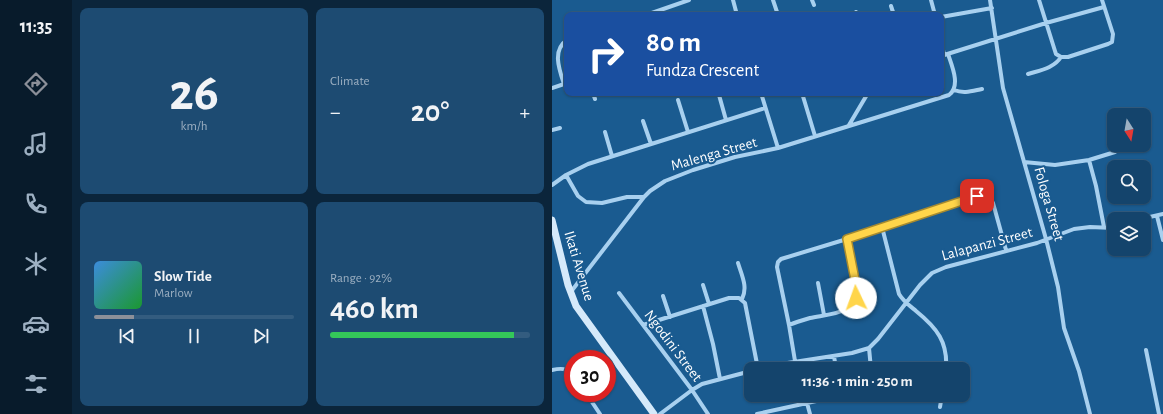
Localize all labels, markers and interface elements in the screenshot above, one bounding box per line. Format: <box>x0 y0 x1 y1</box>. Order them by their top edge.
text: 11:35 <box>20 18 52 36</box>
icon: right <box>580 28 632 80</box>
text: 80 m <box>646 29 701 57</box>
text: Fundza Crescent <box>646 62 759 80</box>
text: 26 <box>169 67 219 119</box>
icon: directions <box>22 70 50 98</box>
text: Climate <box>330 75 369 88</box>
text: 20° <box>411 97 449 127</box>
text: − <box>330 101 341 123</box>
text: + <box>519 101 530 123</box>
north arrow <box>1107 108 1151 152</box>
map controls <box>1107 108 1151 256</box>
text: km/h <box>181 120 207 133</box>
icon: music <box>22 130 50 158</box>
street label: Malenga Street <box>669 134 759 173</box>
button: search <box>1107 160 1151 204</box>
street label: Fologa Street <box>1031 165 1067 243</box>
pin <box>960 179 994 213</box>
icon: arrive <box>966 185 988 207</box>
icon: phone <box>22 190 50 218</box>
button: layers <box>1107 212 1151 256</box>
street label: Lalapanzi Street <box>940 225 1034 263</box>
street label: Ikati Avenue <box>561 229 597 303</box>
icon: climate <box>22 250 50 278</box>
text: Slow Tide <box>154 269 212 284</box>
text: Range · 92% <box>330 272 392 285</box>
position arrow <box>835 277 877 319</box>
text: Marlow <box>154 287 192 300</box>
text: 460 km <box>330 294 419 324</box>
street label: Ngodini Street <box>641 308 705 385</box>
icon: car <box>22 310 50 338</box>
icon: previous <box>116 325 138 347</box>
icon: pause <box>183 325 205 347</box>
icon: next <box>250 325 272 347</box>
speed limit sign: 30 <box>564 350 616 402</box>
icon: filters <box>22 370 50 398</box>
text: 11:36 · 1 min · 250 m <box>801 374 913 389</box>

